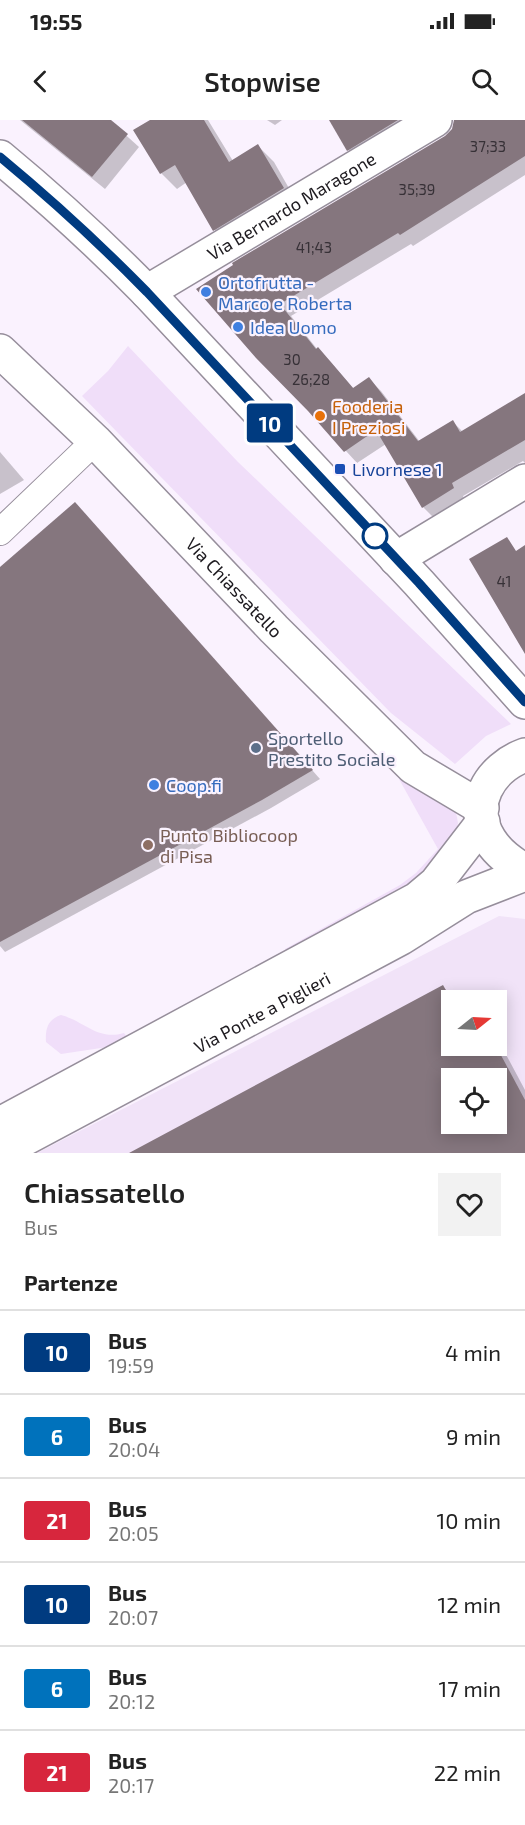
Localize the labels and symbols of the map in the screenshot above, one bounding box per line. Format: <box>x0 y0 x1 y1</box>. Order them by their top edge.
house number: 37;33 <box>470 137 506 155</box>
street label: Via Bernardo Maragone <box>203 147 380 265</box>
house number: 35;39 <box>399 180 435 198</box>
house number: 41;43 <box>296 238 332 256</box>
place label: Ortofrutta - Marco e Roberta <box>218 271 352 314</box>
marker: Ortofrutta - Marco e Roberta <box>199 285 213 299</box>
place label: Idea Uomo <box>250 316 337 338</box>
marker: Idea Uomo <box>231 320 245 334</box>
house number: 30 <box>283 350 301 368</box>
house number: 26;28 <box>292 370 330 388</box>
place label: Fooderia I Preziosi <box>332 395 405 438</box>
line badge: 10 <box>243 404 297 442</box>
marker: Fooderia I Preziosi <box>313 409 327 423</box>
place label: Livornese 1 <box>352 458 443 480</box>
marker: Livornese 1 <box>333 462 347 476</box>
unlabelled marker <box>362 523 388 549</box>
street label: Via Chiassatello <box>182 533 287 642</box>
house number: 41 <box>496 572 512 590</box>
place label: Sportello Prestito Sociale <box>268 727 395 770</box>
marker: Sportello Prestito Sociale <box>249 741 263 755</box>
place label: Coop.fi <box>166 774 222 796</box>
marker: Coop.fi <box>147 778 161 792</box>
place label: Punto Bibliocoop di Pisa <box>160 824 298 867</box>
marker: Punto Bibliocoop di Pisa <box>141 838 155 852</box>
street label: Via Ponte a Piglieri <box>190 967 334 1057</box>
north arrow <box>441 990 507 1056</box>

